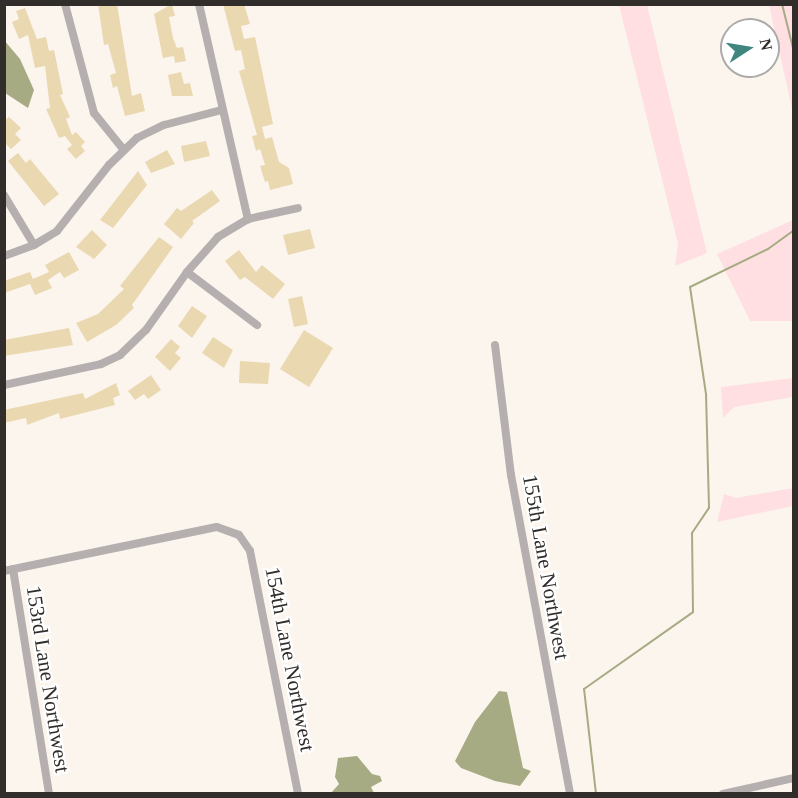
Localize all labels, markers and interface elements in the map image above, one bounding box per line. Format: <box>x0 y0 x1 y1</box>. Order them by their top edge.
north arrow <box>720 18 780 78</box>
text: N <box>757 37 776 52</box>
street label: 155th Lane Northwest <box>517 472 575 662</box>
street label: 154th Lane Northwest <box>260 564 320 754</box>
street label: 153rd Lane Northwest <box>21 584 75 774</box>

